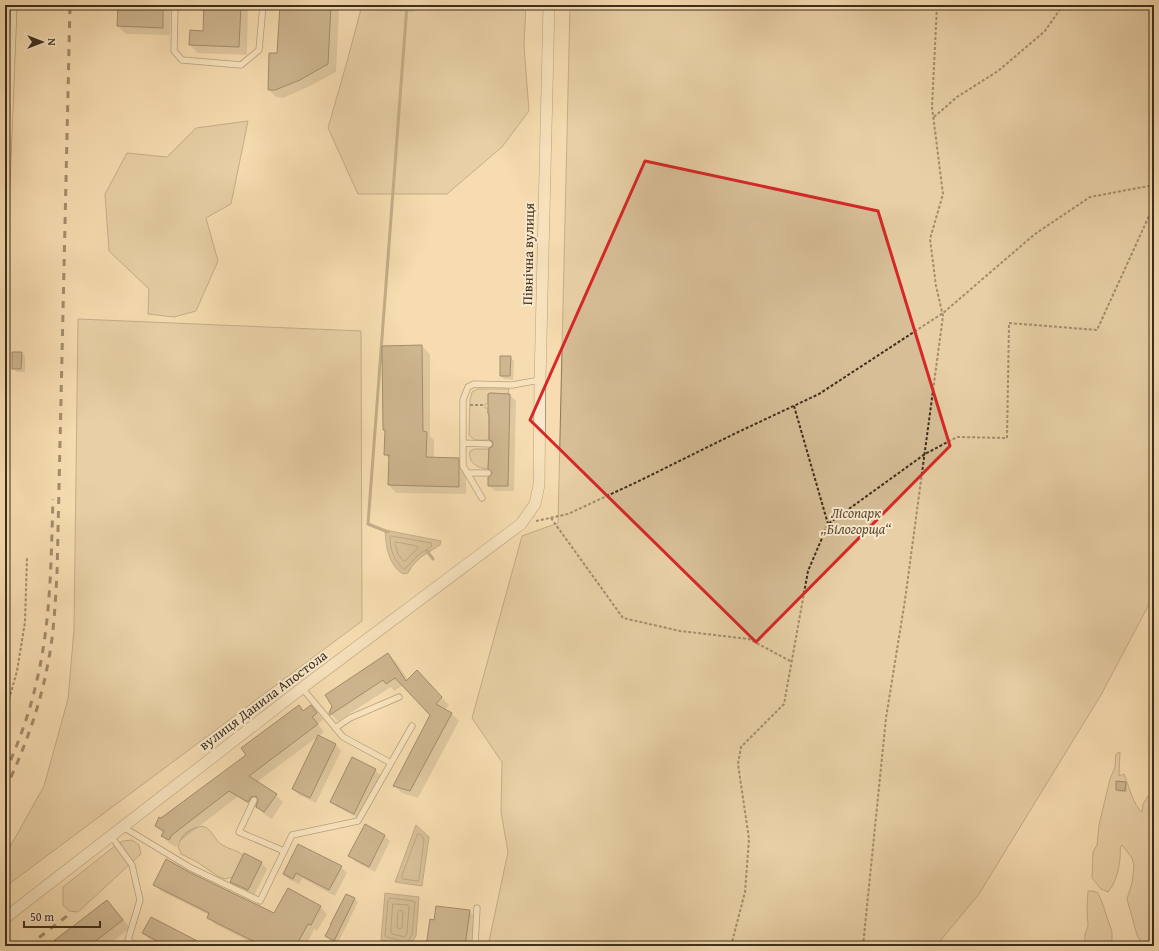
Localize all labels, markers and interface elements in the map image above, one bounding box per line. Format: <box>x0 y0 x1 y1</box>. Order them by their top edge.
north arrow <box>22 22 62 62</box>
text: N <box>44 38 60 46</box>
street label: Північна вулиця <box>517 203 539 305</box>
park label: Лісопарк „Білогорща“ <box>821 503 891 539</box>
street label: вулиця Данила Апостола <box>195 645 331 755</box>
scale bar <box>24 903 100 929</box>
text: 50 m <box>30 908 54 925</box>

